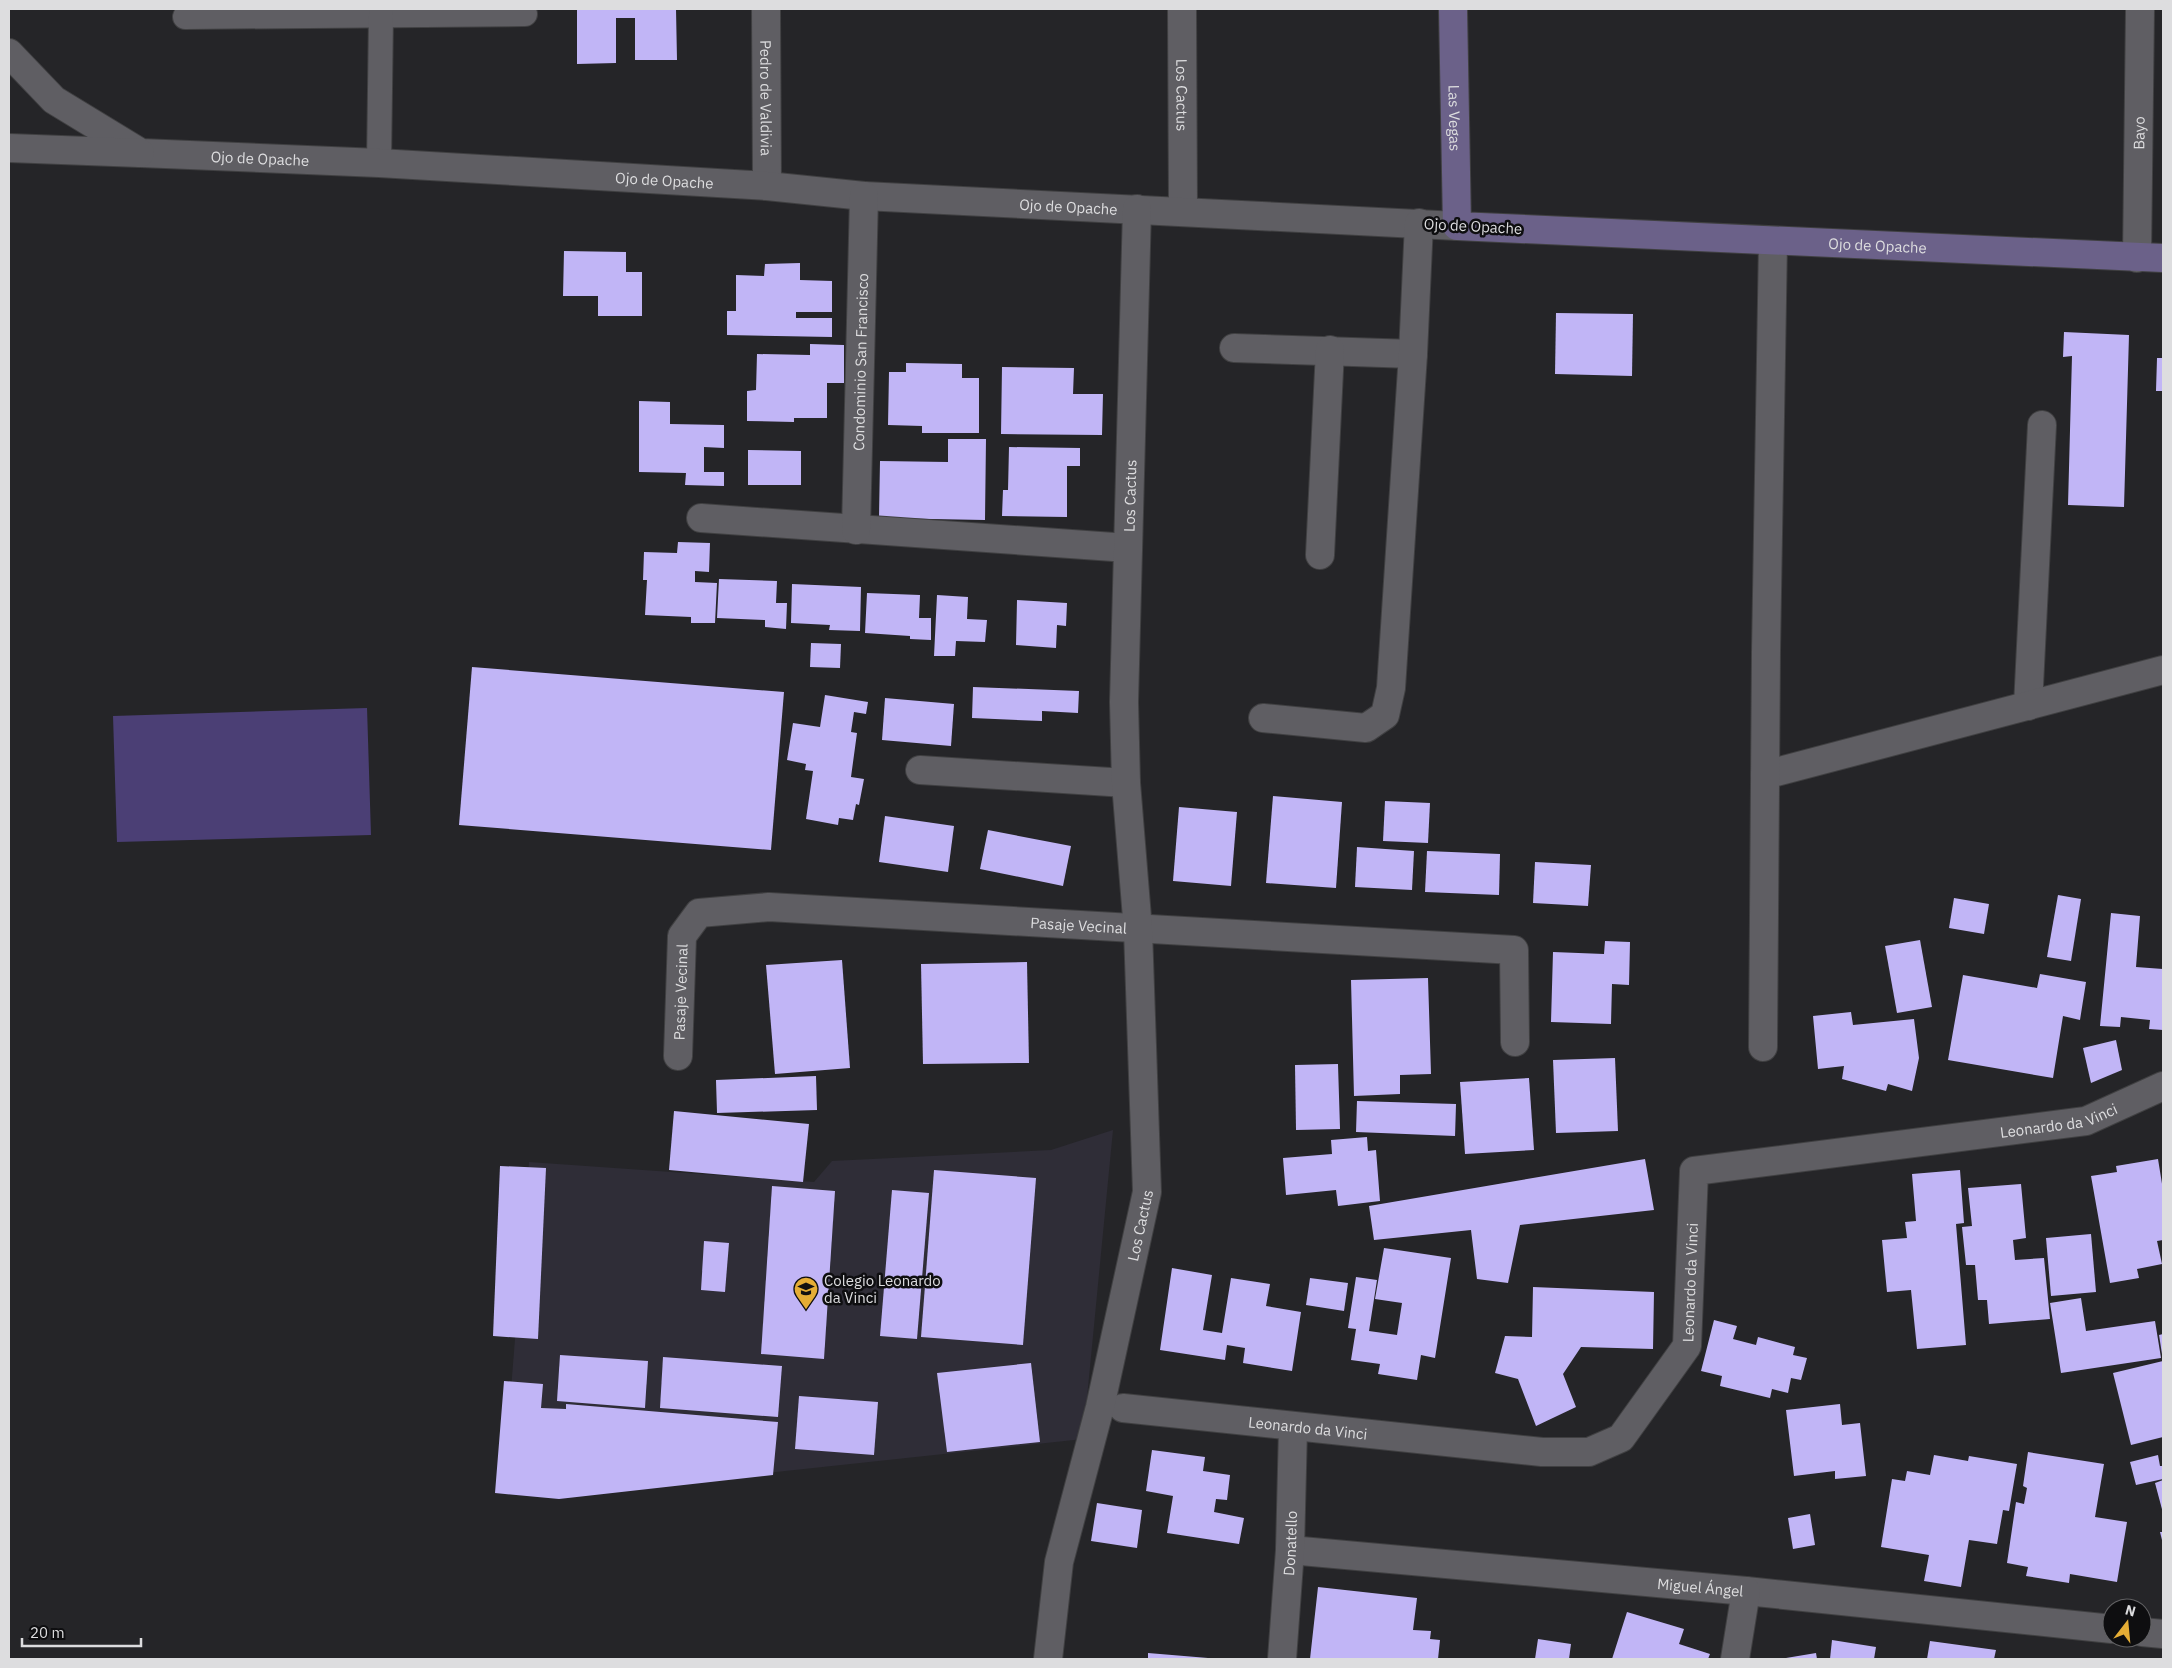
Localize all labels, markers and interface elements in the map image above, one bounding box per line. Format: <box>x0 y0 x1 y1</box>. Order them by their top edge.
street label: Pedro de Valdivia <box>757 40 776 156</box>
street label: Los Cactus <box>1173 59 1192 131</box>
street label: Las Vegas <box>1445 85 1465 151</box>
street label: Bayo <box>2129 116 2148 150</box>
street label: Ojo de Opache <box>210 146 310 170</box>
street label: Ojo de Opache <box>615 168 714 192</box>
street label: Ojo de Opache <box>1019 194 1118 218</box>
street label: Ojo de Opache <box>1423 214 1523 238</box>
street label: Ojo de Opache <box>1828 233 1927 257</box>
street label: Condominio San Francisco <box>848 273 872 451</box>
street label: Los Cactus <box>1119 459 1140 532</box>
street label: Pasaje Vecinal <box>1030 913 1127 937</box>
street label: Pasaje Vecinal <box>669 943 691 1041</box>
street label: Leonardo da Vinci <box>1999 1099 2120 1141</box>
street label: Los Cactus <box>1123 1188 1157 1263</box>
street label: Leonardo da Vinci <box>1678 1222 1701 1343</box>
place label: Colegio Leonardo da Vinci <box>824 1271 941 1307</box>
school or university icon: Colegio Leonardo da Vinci <box>793 1276 819 1310</box>
street label: Leonardo da Vinci <box>1247 1412 1368 1443</box>
street label: Donatello <box>1279 1511 1300 1576</box>
street label: Miguel Ángel <box>1656 1574 1744 1600</box>
north arrow <box>2102 1598 2152 1648</box>
text: N <box>2123 1600 2138 1621</box>
scale bar <box>22 1616 141 1648</box>
text: 20 m <box>30 1623 65 1642</box>

